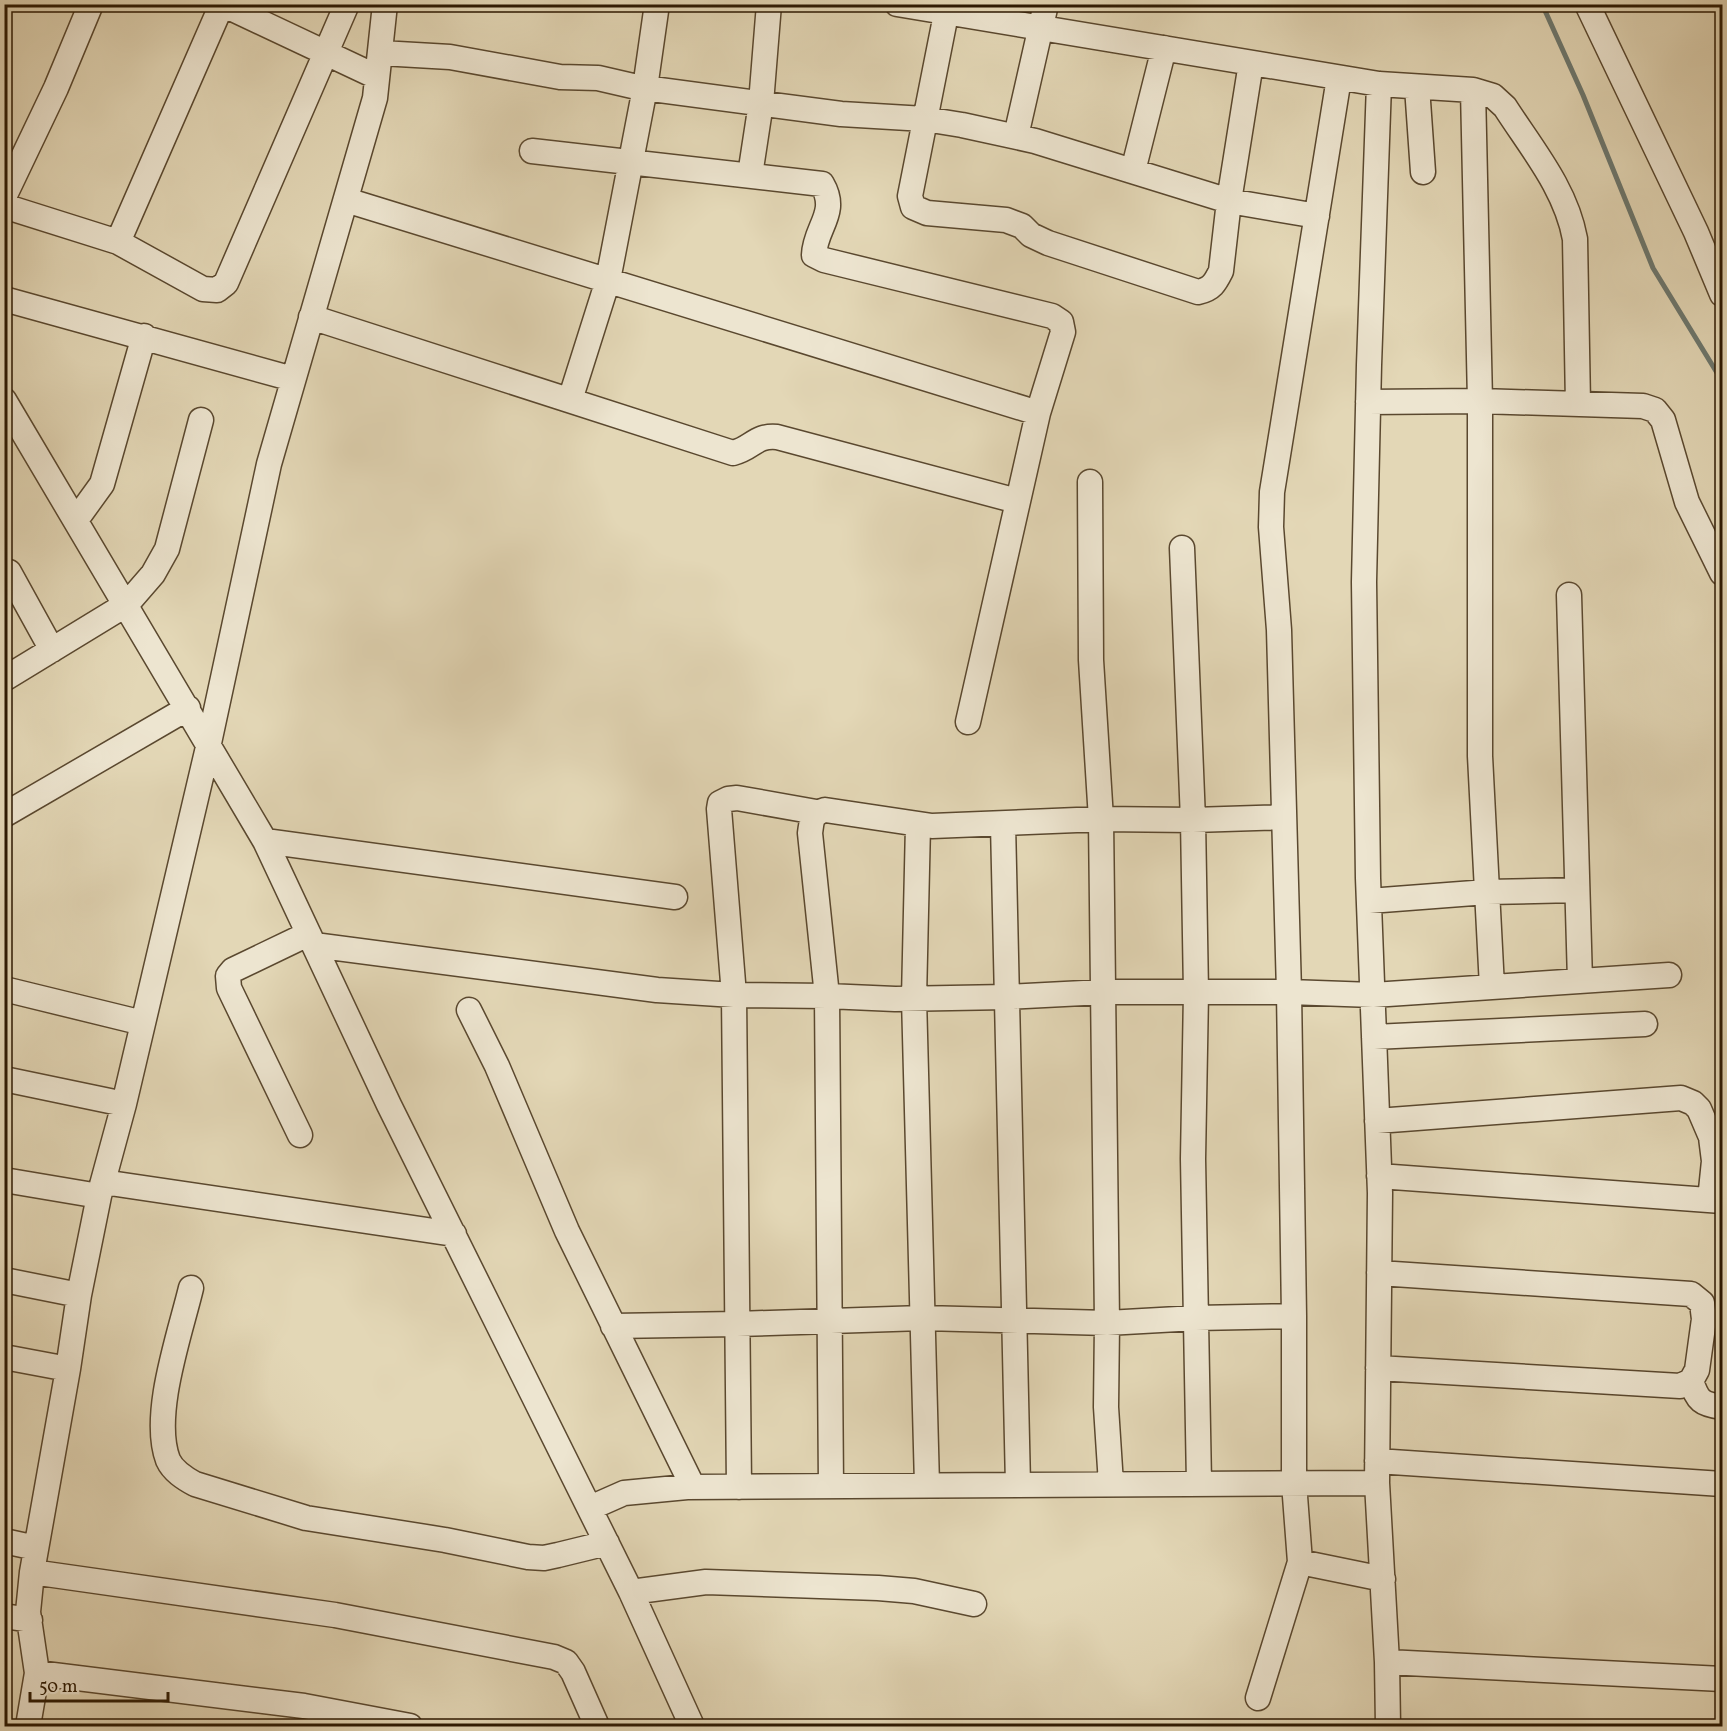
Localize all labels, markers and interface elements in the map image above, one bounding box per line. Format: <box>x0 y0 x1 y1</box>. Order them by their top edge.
scale bar <box>30 1665 168 1703</box>
text: 50 m <box>39 1675 78 1700</box>

